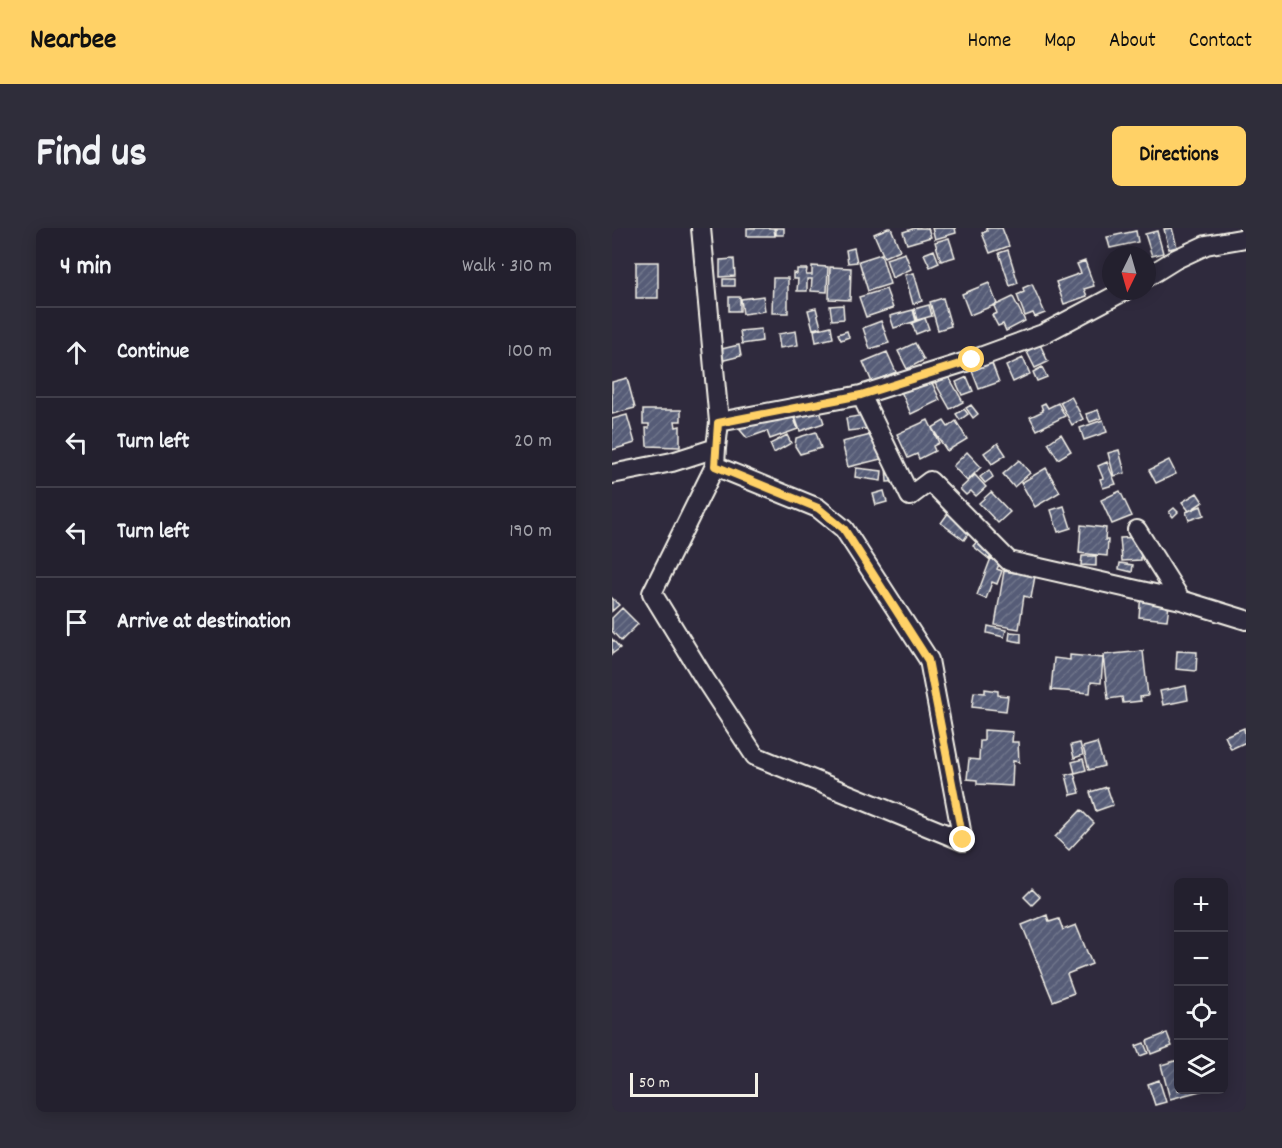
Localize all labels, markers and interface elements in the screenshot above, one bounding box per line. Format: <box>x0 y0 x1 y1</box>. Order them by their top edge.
text: Nearbee <box>30 22 116 62</box>
text: Home <box>967 27 1011 57</box>
text: Map <box>1044 27 1076 57</box>
text: About <box>1109 27 1156 57</box>
text: Contact <box>1189 27 1252 57</box>
text: Find us <box>36 126 147 186</box>
button: Directions <box>1112 126 1246 186</box>
north arrow <box>1102 246 1156 300</box>
text: 4 min <box>60 249 111 286</box>
text: Walk · 310 m <box>462 253 552 281</box>
icon: ahead <box>60 336 93 369</box>
text: Continue <box>117 337 189 368</box>
text: 100 m <box>508 338 552 366</box>
route start <box>958 346 984 372</box>
icon: left <box>60 426 93 459</box>
text: Turn left <box>117 427 189 458</box>
text: 20 m <box>514 428 552 456</box>
icon: left <box>60 516 93 549</box>
text: Turn left <box>117 517 189 548</box>
text: 190 m <box>509 518 552 546</box>
icon: arrive <box>60 606 93 639</box>
text: Arrive at destination <box>117 607 291 638</box>
route end <box>949 826 975 852</box>
map controls <box>1174 878 1228 1094</box>
button: + <box>1174 878 1228 932</box>
button: − <box>1174 932 1228 986</box>
button: locate <box>1174 986 1228 1040</box>
button: layers <box>1174 1040 1228 1094</box>
scale bar <box>630 1070 758 1098</box>
text: 50 m <box>639 1072 670 1095</box>

